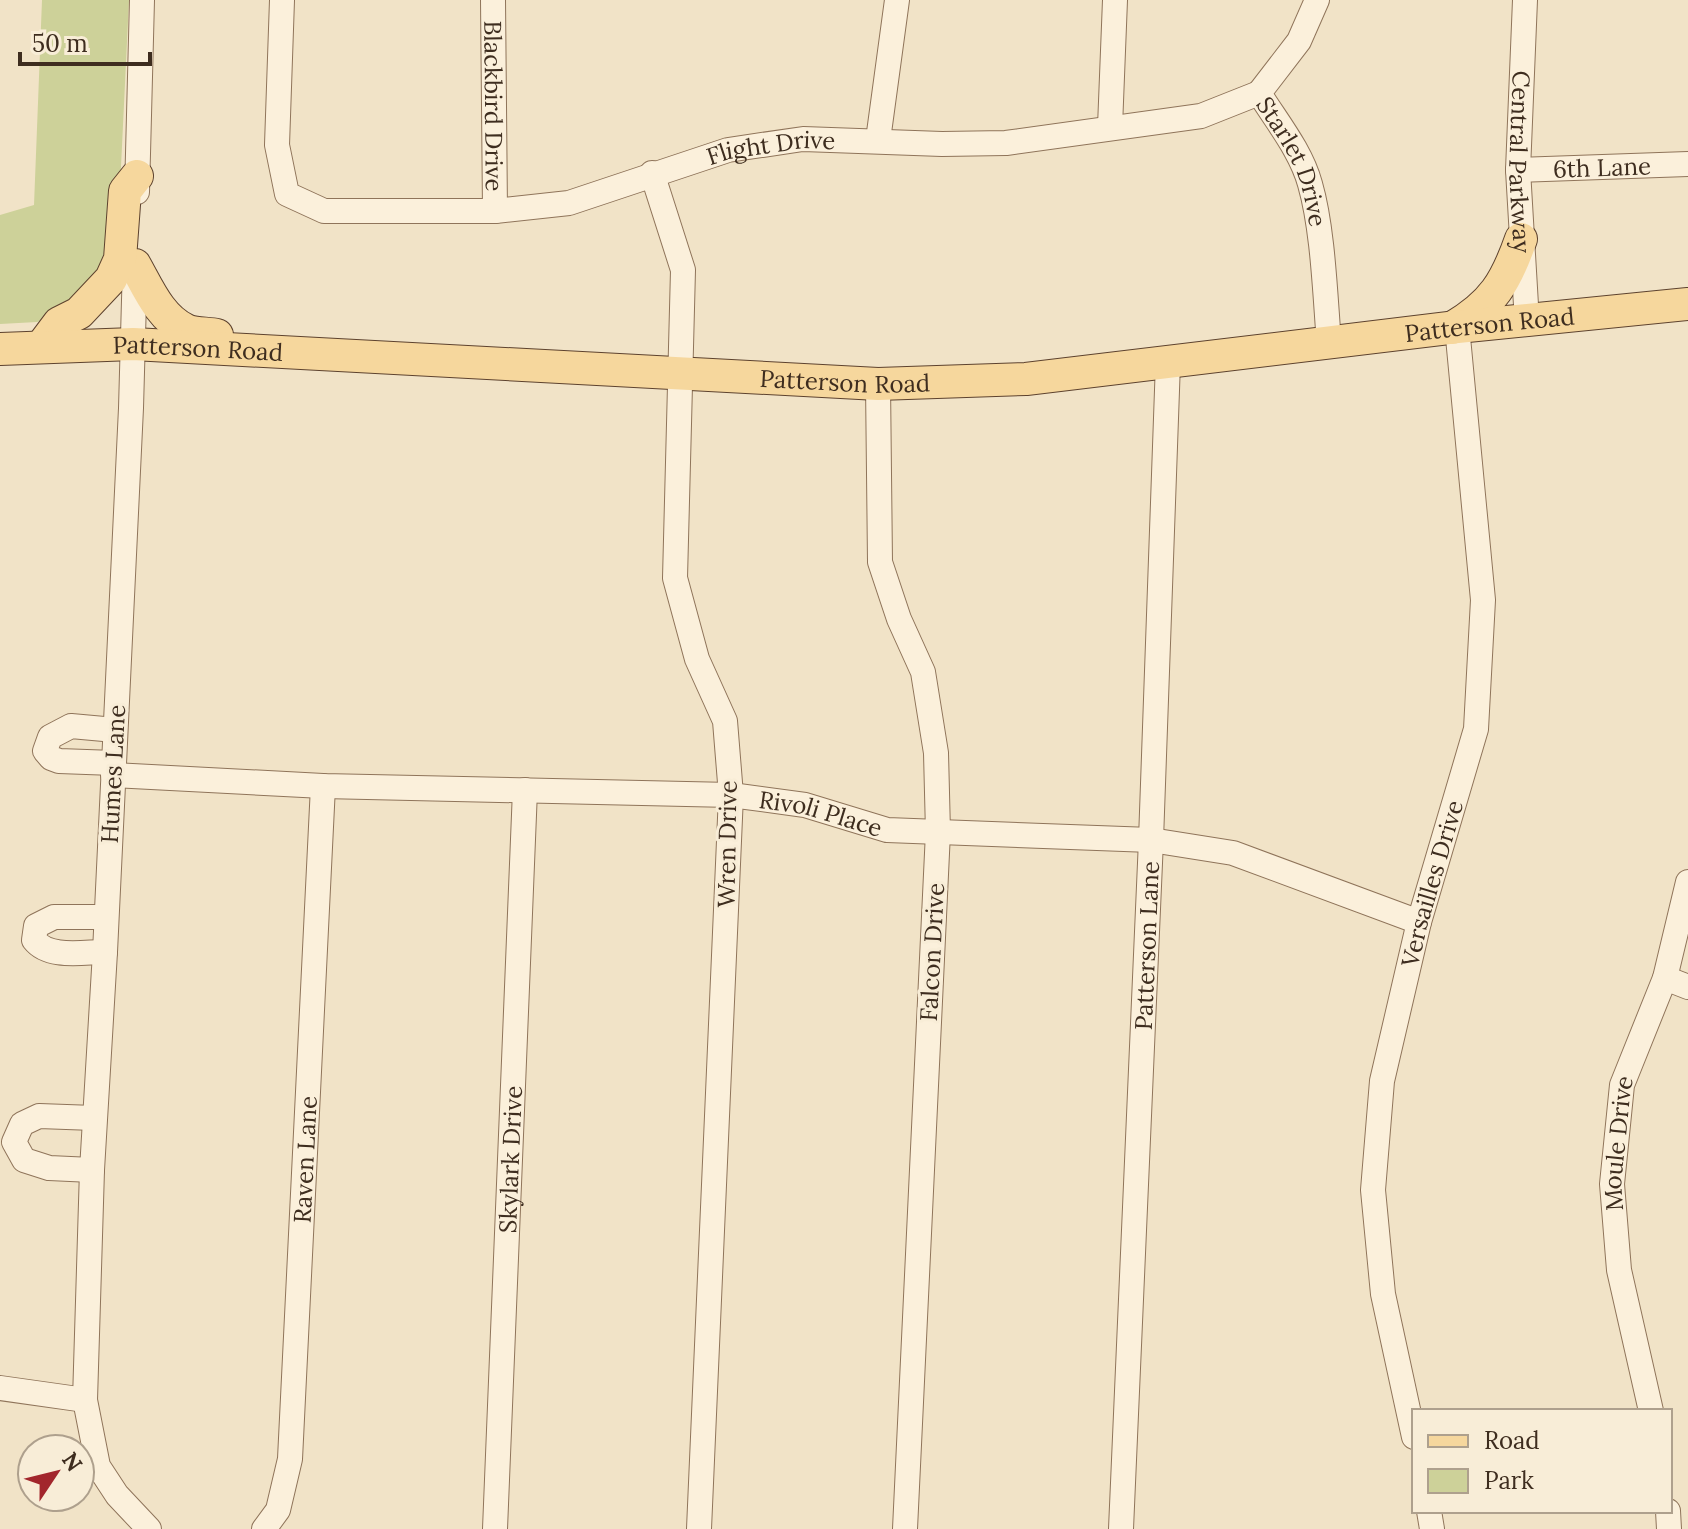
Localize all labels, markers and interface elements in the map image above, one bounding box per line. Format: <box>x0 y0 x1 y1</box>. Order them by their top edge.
scale bar <box>20 16 150 66</box>
street label: Blackbird Drive <box>478 20 510 192</box>
text: 50 m <box>32 28 88 59</box>
street label: Central Parkway <box>1502 70 1538 254</box>
street label: Starlet Drive <box>1250 91 1334 229</box>
street label: Flight Drive <box>702 123 836 172</box>
street label: 6th Lane <box>1552 150 1652 184</box>
street label: Patterson Road <box>1403 300 1576 349</box>
street label: Patterson Road <box>112 328 284 368</box>
street label: Patterson Road <box>759 362 931 400</box>
street label: Humes Lane <box>94 704 132 844</box>
street label: Wren Drive <box>710 780 744 908</box>
street label: Rivoli Place <box>757 783 886 843</box>
street label: Versailles Drive <box>1393 796 1470 971</box>
street label: Patterson Lane <box>1127 860 1166 1031</box>
street label: Falcon Drive <box>913 882 951 1022</box>
street label: Moule Drive <box>1596 1070 1640 1212</box>
street label: Skylark Drive <box>492 1085 528 1234</box>
street label: Raven Lane <box>286 1095 323 1224</box>
legend <box>1412 1409 1672 1513</box>
text: Road <box>1484 1425 1540 1456</box>
north arrow <box>16 1433 96 1513</box>
text: N <box>56 1447 89 1477</box>
text: Park <box>1484 1465 1534 1496</box>

